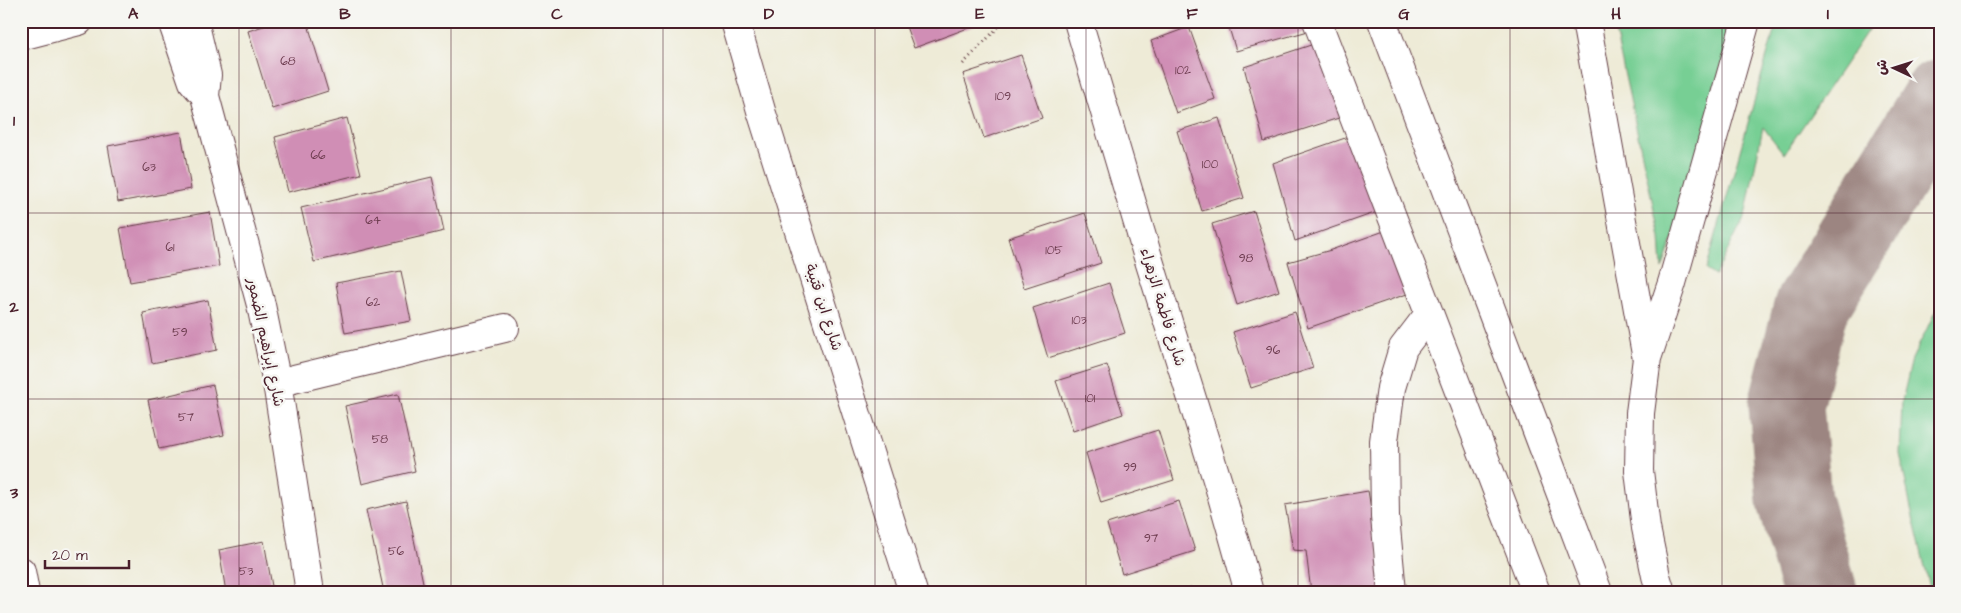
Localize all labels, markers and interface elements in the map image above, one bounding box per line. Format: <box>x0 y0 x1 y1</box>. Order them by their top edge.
text: A <box>128 3 139 25</box>
text: B <box>339 3 351 25</box>
text: C <box>551 3 563 25</box>
text: D <box>764 3 775 25</box>
text: E <box>975 3 985 25</box>
text: F <box>1186 3 1198 25</box>
text: G <box>1398 3 1410 25</box>
text: H <box>1611 3 1621 25</box>
text: I <box>1827 3 1829 25</box>
north arrow <box>1868 42 1918 92</box>
house number: 68 <box>280 53 296 70</box>
text: ش <box>1872 59 1893 76</box>
house number: 102 <box>1175 62 1191 79</box>
house number: 109 <box>995 88 1011 105</box>
text: 1 <box>13 110 16 132</box>
house number: 66 <box>310 147 326 164</box>
house number: 100 <box>1202 156 1219 173</box>
house number: 63 <box>142 159 156 176</box>
house number: 64 <box>365 212 381 229</box>
house number: 61 <box>165 239 175 256</box>
house number: 105 <box>1045 242 1063 259</box>
street label: شارع فاطمة الزهراء <box>1135 245 1190 369</box>
house number: 98 <box>1239 250 1254 267</box>
street label: شارع ابن قتيبة <box>800 261 847 353</box>
street label: شارع إبراهيم الضمور <box>240 275 289 409</box>
house number: 62 <box>366 294 380 311</box>
text: 2 <box>8 296 19 318</box>
house number: 103 <box>1071 312 1087 329</box>
house number: 59 <box>172 324 188 341</box>
house number: 96 <box>1266 342 1281 359</box>
house number: 101 <box>1085 390 1096 407</box>
house number: 57 <box>178 409 195 426</box>
house number: 58 <box>372 431 388 448</box>
house number: 99 <box>1123 459 1137 476</box>
text: 3 <box>9 482 19 504</box>
house number: 97 <box>1144 530 1159 547</box>
scale bar <box>45 538 129 570</box>
house number: 56 <box>388 543 404 560</box>
text: 20 m <box>52 545 88 566</box>
house number: 53 <box>239 563 253 580</box>

